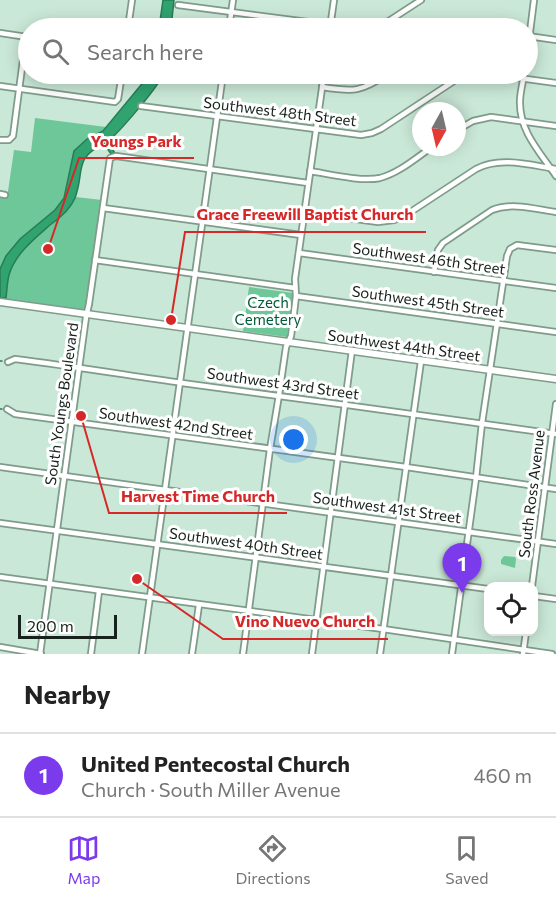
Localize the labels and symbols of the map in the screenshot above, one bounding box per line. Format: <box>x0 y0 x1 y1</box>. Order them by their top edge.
street label: Southwest 48th Street <box>202 93 358 129</box>
north arrow <box>412 102 466 156</box>
callout: Youngs Park <box>79 124 194 158</box>
text: Youngs Park <box>90 131 182 150</box>
callout: Grace Freewill Baptist Church <box>185 198 426 232</box>
text: Grace Freewill Baptist Church <box>197 204 413 223</box>
street label: Southwest 46th Street <box>351 238 507 278</box>
street label: Southwest 45th Street <box>351 281 506 321</box>
park label: Czech Cemetery <box>235 293 302 328</box>
street label: South Youngs Boulevard <box>41 321 81 486</box>
street label: Southwest 44th Street <box>327 325 482 365</box>
street label: Southwest 43rd Street <box>206 363 360 403</box>
street label: Southwest 42nd Street <box>98 403 255 443</box>
your location <box>279 425 308 454</box>
street label: South Ross Avenue <box>514 429 548 559</box>
callout: Harvest Time Church <box>109 479 287 513</box>
text: Harvest Time Church <box>121 486 275 505</box>
street label: Southwest 41st Street <box>312 488 462 526</box>
street label: Southwest 40th Street <box>168 523 324 563</box>
pin: 1 <box>442 544 482 593</box>
callout: Vino Nuevo Church <box>223 605 388 639</box>
text: Vino Nuevo Church <box>235 611 375 630</box>
scale bar <box>18 612 117 640</box>

